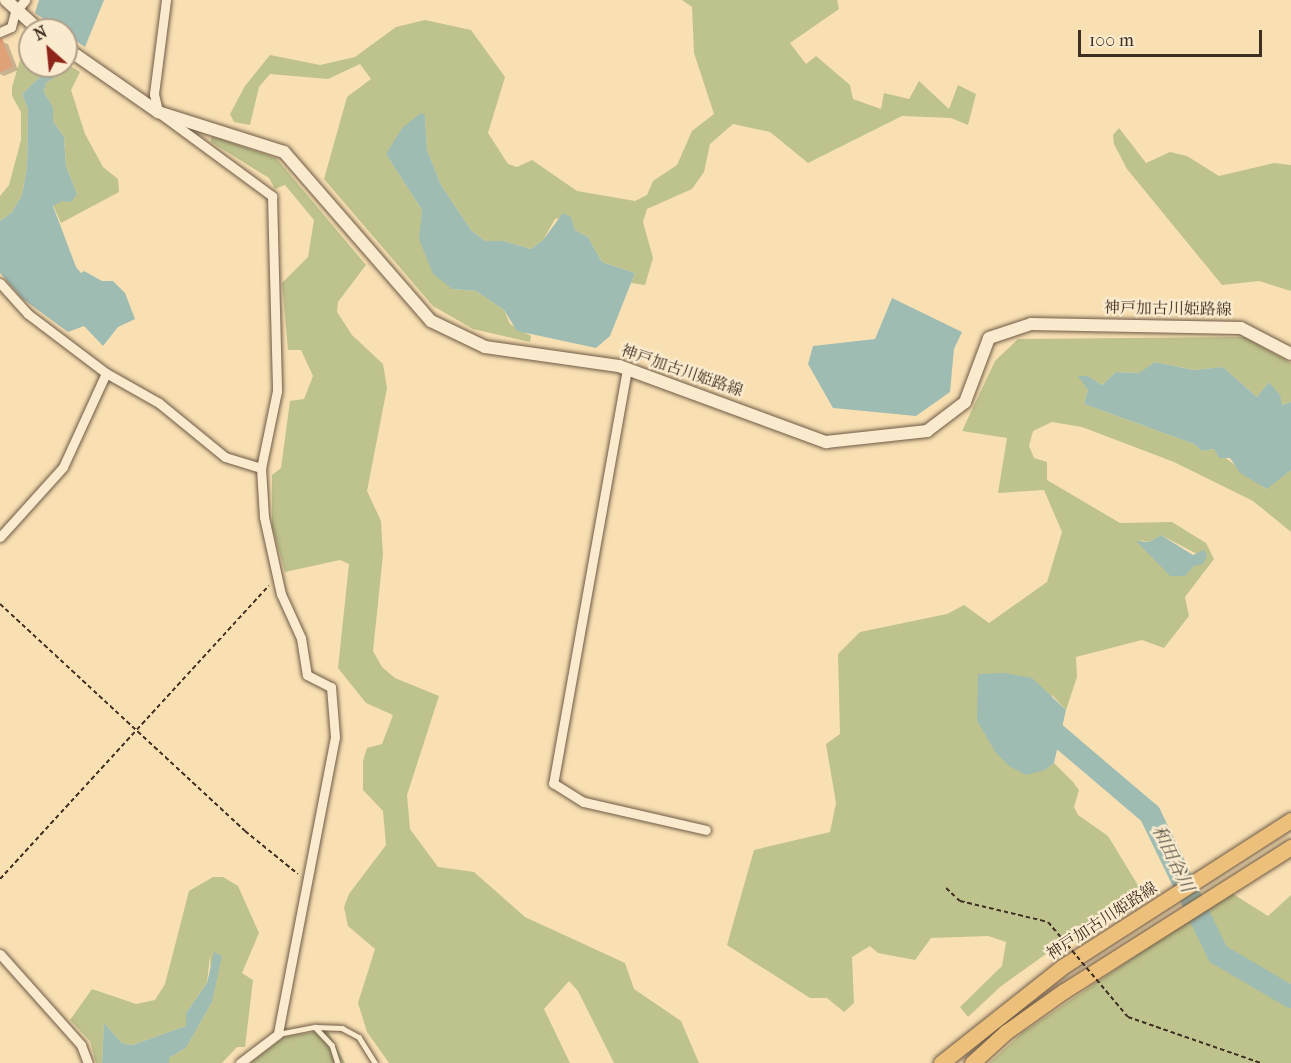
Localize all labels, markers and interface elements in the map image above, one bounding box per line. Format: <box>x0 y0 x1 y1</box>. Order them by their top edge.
north arrow <box>18 18 78 78</box>
scale bar <box>1081 18 1266 56</box>
text: N <box>31 22 50 45</box>
text: 100 m <box>1089 30 1134 51</box>
street label: 神戸加古川姫路線 <box>1104 298 1232 320</box>
street label: 神戸加古川姫路線 <box>618 341 746 401</box>
water label: 和田谷川 <box>1147 822 1197 896</box>
street label: 神戸加古川姫路線 <box>1043 878 1161 964</box>

